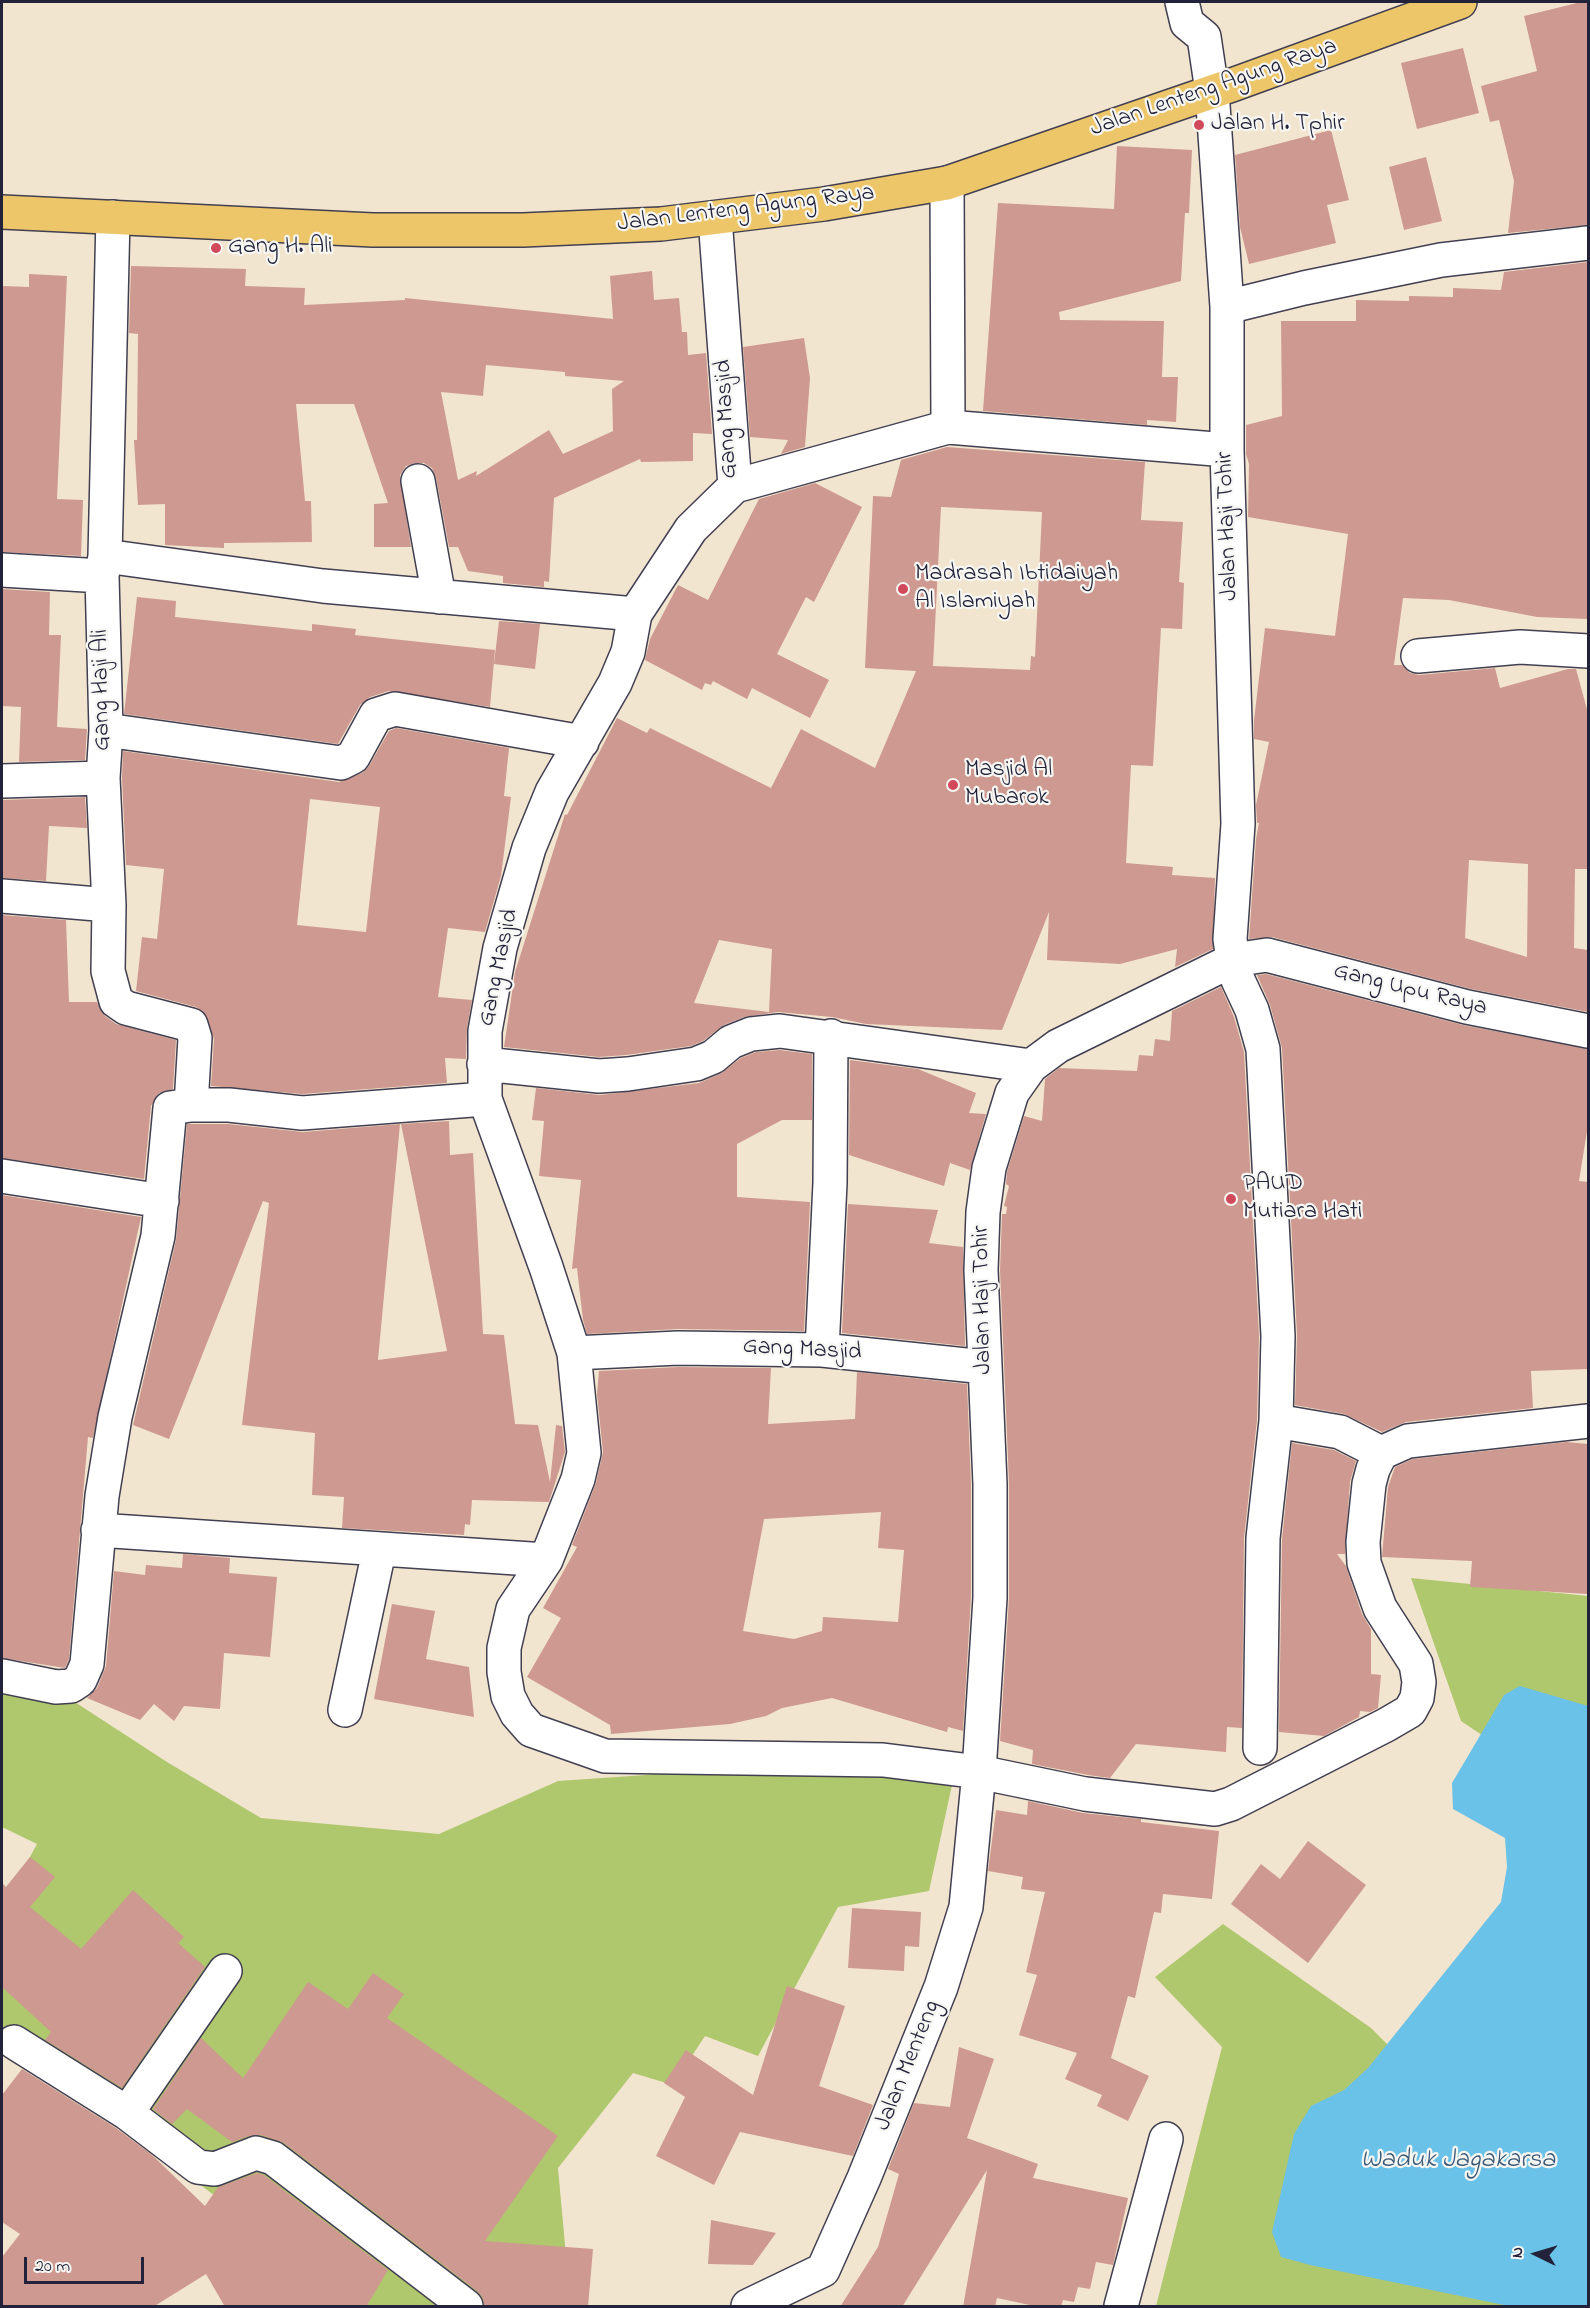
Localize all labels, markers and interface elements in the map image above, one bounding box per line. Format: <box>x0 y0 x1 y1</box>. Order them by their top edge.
street label: Jalan Lenteng Agung Raya <box>1087 33 1341 145</box>
place label: Jalan H. Tphir <box>1211 111 1345 139</box>
marker: Jalan H. Tphir <box>1192 118 1206 132</box>
street label: Jalan Lenteng Agung Raya <box>616 180 876 240</box>
place label: Gang H. Ali <box>228 234 333 262</box>
marker: Gang H. Ali <box>209 241 223 255</box>
street label: Gang Masjid <box>711 359 745 479</box>
street label: Jalan Haji Tohir <box>1212 451 1246 601</box>
place label: Madrasah Ibtidaiyah Al Islamiyah <box>915 561 1118 617</box>
marker: Madrasah Ibtidaiyah Al Islamiyah <box>896 582 910 596</box>
street label: Gang Haji Ali <box>88 629 118 751</box>
place label: Masjid Al Mubarok <box>965 757 1052 813</box>
marker: Masjid Al Mubarok <box>946 778 960 792</box>
street label: Gang Masjid <box>474 907 526 1029</box>
street label: Gang Upu Raya <box>1330 958 1490 1024</box>
place label: PAUD Mutiara Hati <box>1243 1171 1362 1227</box>
marker: PAUD Mutiara Hati <box>1224 1192 1238 1206</box>
street label: Jalan Haji Tohir <box>968 1225 1000 1375</box>
street label: Gang Masjid <box>742 1334 862 1368</box>
street label: Jalan Menteng <box>870 1997 948 2135</box>
water label: Waduk Jagakarsa <box>1361 2146 1555 2178</box>
north arrow <box>1506 2224 1566 2284</box>
scale bar <box>27 2245 147 2283</box>
text: N <box>1506 2246 1530 2259</box>
text: 20 m <box>35 2254 70 2280</box>

